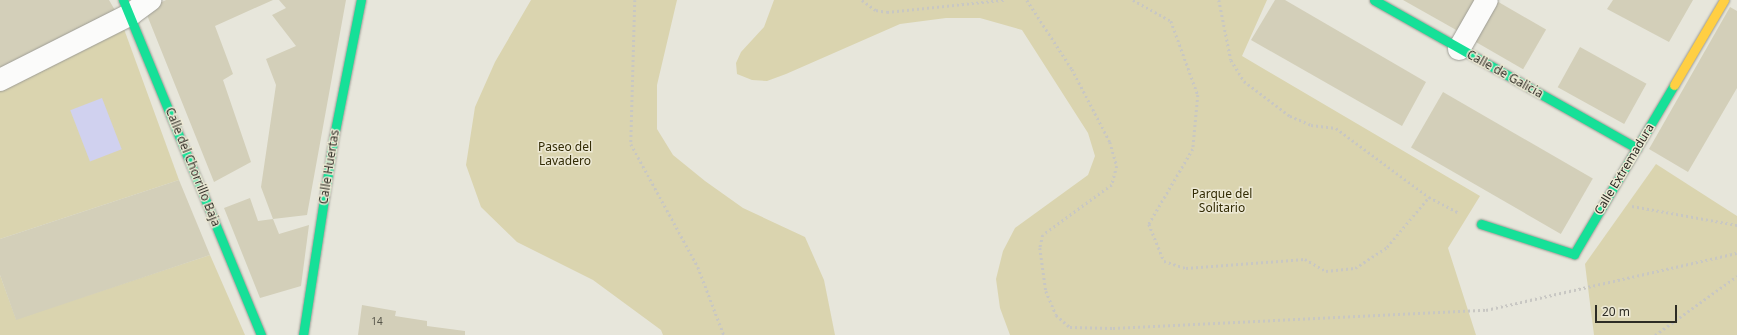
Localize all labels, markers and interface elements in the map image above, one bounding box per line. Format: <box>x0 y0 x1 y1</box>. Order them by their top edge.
street label: Calle de Galicia <box>1464 47 1546 101</box>
street label: Calle del Chorrillo Baja <box>163 105 223 229</box>
street label: Calle Extremadura <box>1591 121 1657 217</box>
street label: Calle Huertas <box>316 129 342 205</box>
park label: Paseo del Lavadero <box>538 140 592 168</box>
park label: Parque del Solitario <box>1192 187 1252 215</box>
scale bar <box>1597 297 1679 323</box>
text: 20 m <box>1602 303 1630 320</box>
house number: 14 <box>371 316 383 328</box>

